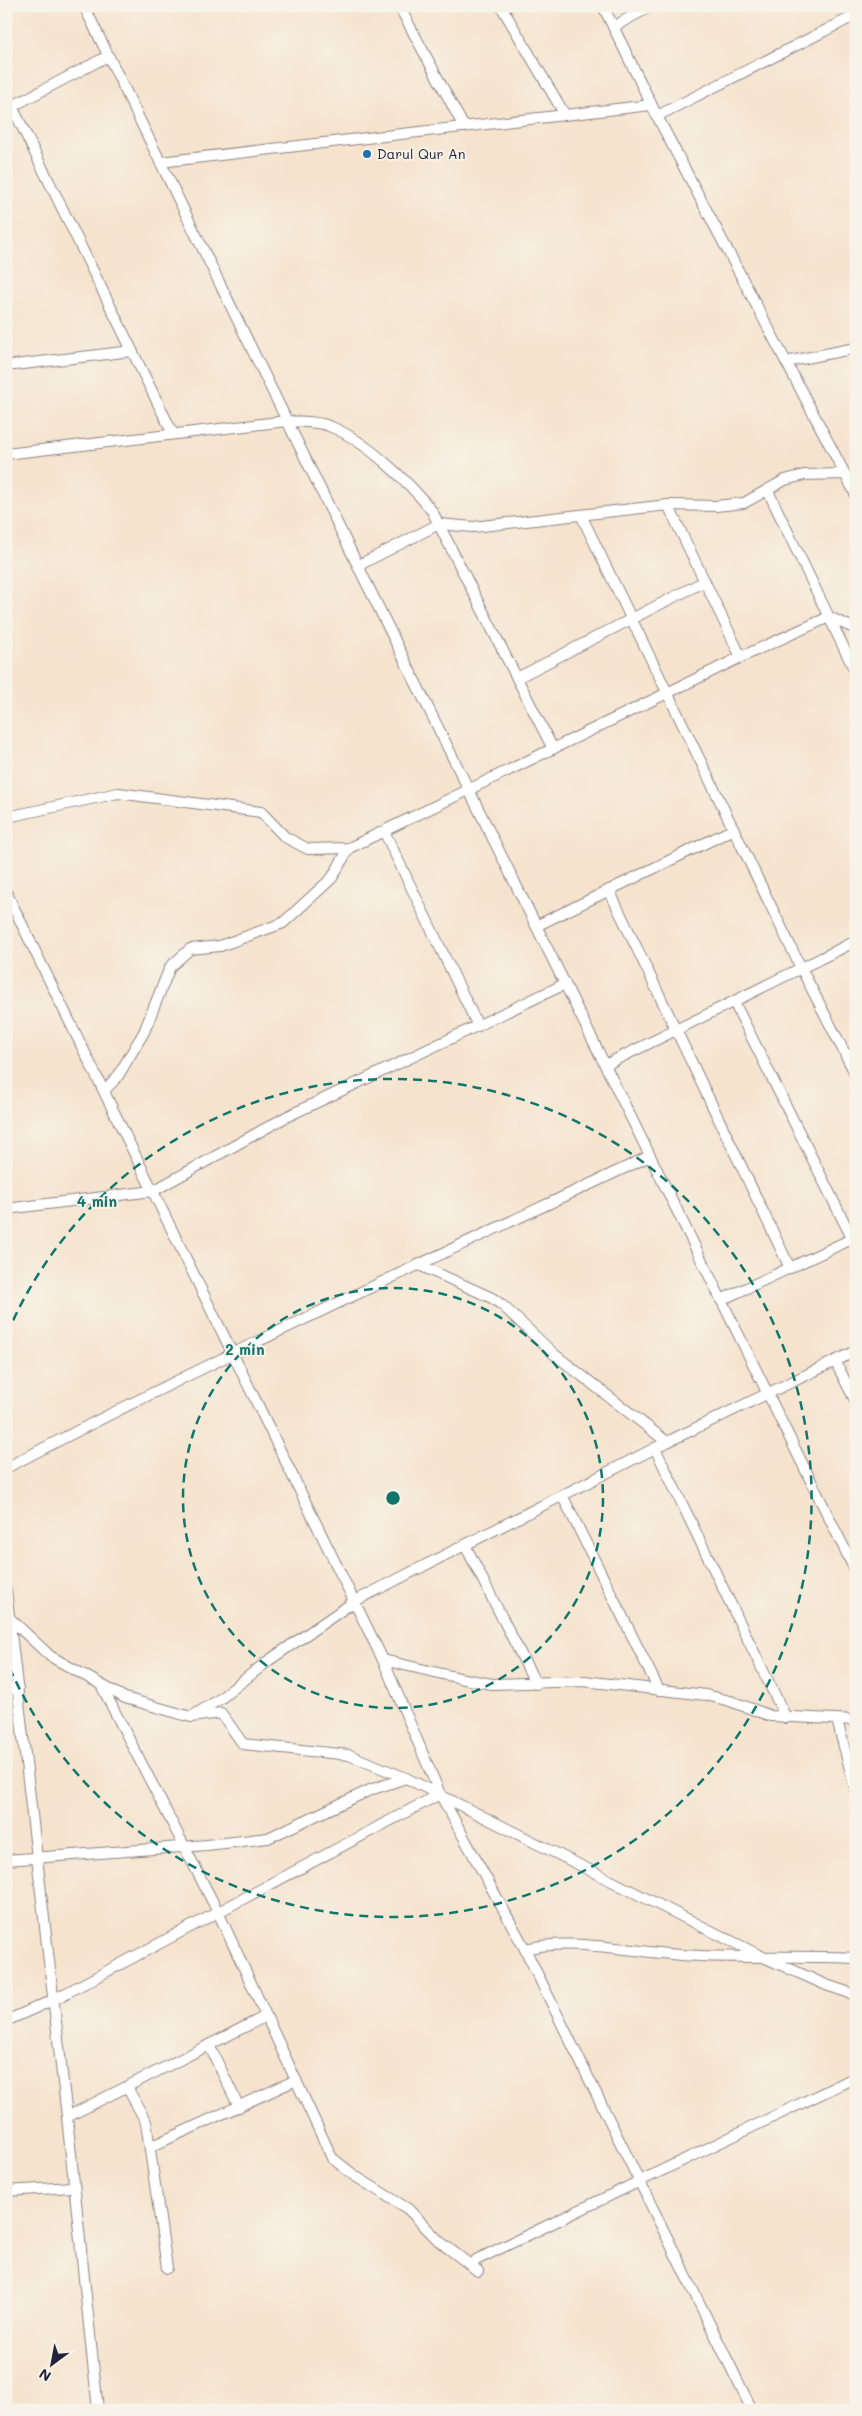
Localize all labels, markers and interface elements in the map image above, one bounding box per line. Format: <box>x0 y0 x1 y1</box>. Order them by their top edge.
place label: Darul Qur An <box>377 144 466 163</box>
marker: Darul Qur An <box>361 148 373 160</box>
text: 4 min <box>77 1191 117 1211</box>
text: 2 min <box>225 1339 265 1359</box>
centre of rings <box>384 1489 402 1507</box>
north arrow <box>28 2338 78 2388</box>
text: N <box>35 2365 54 2386</box>

